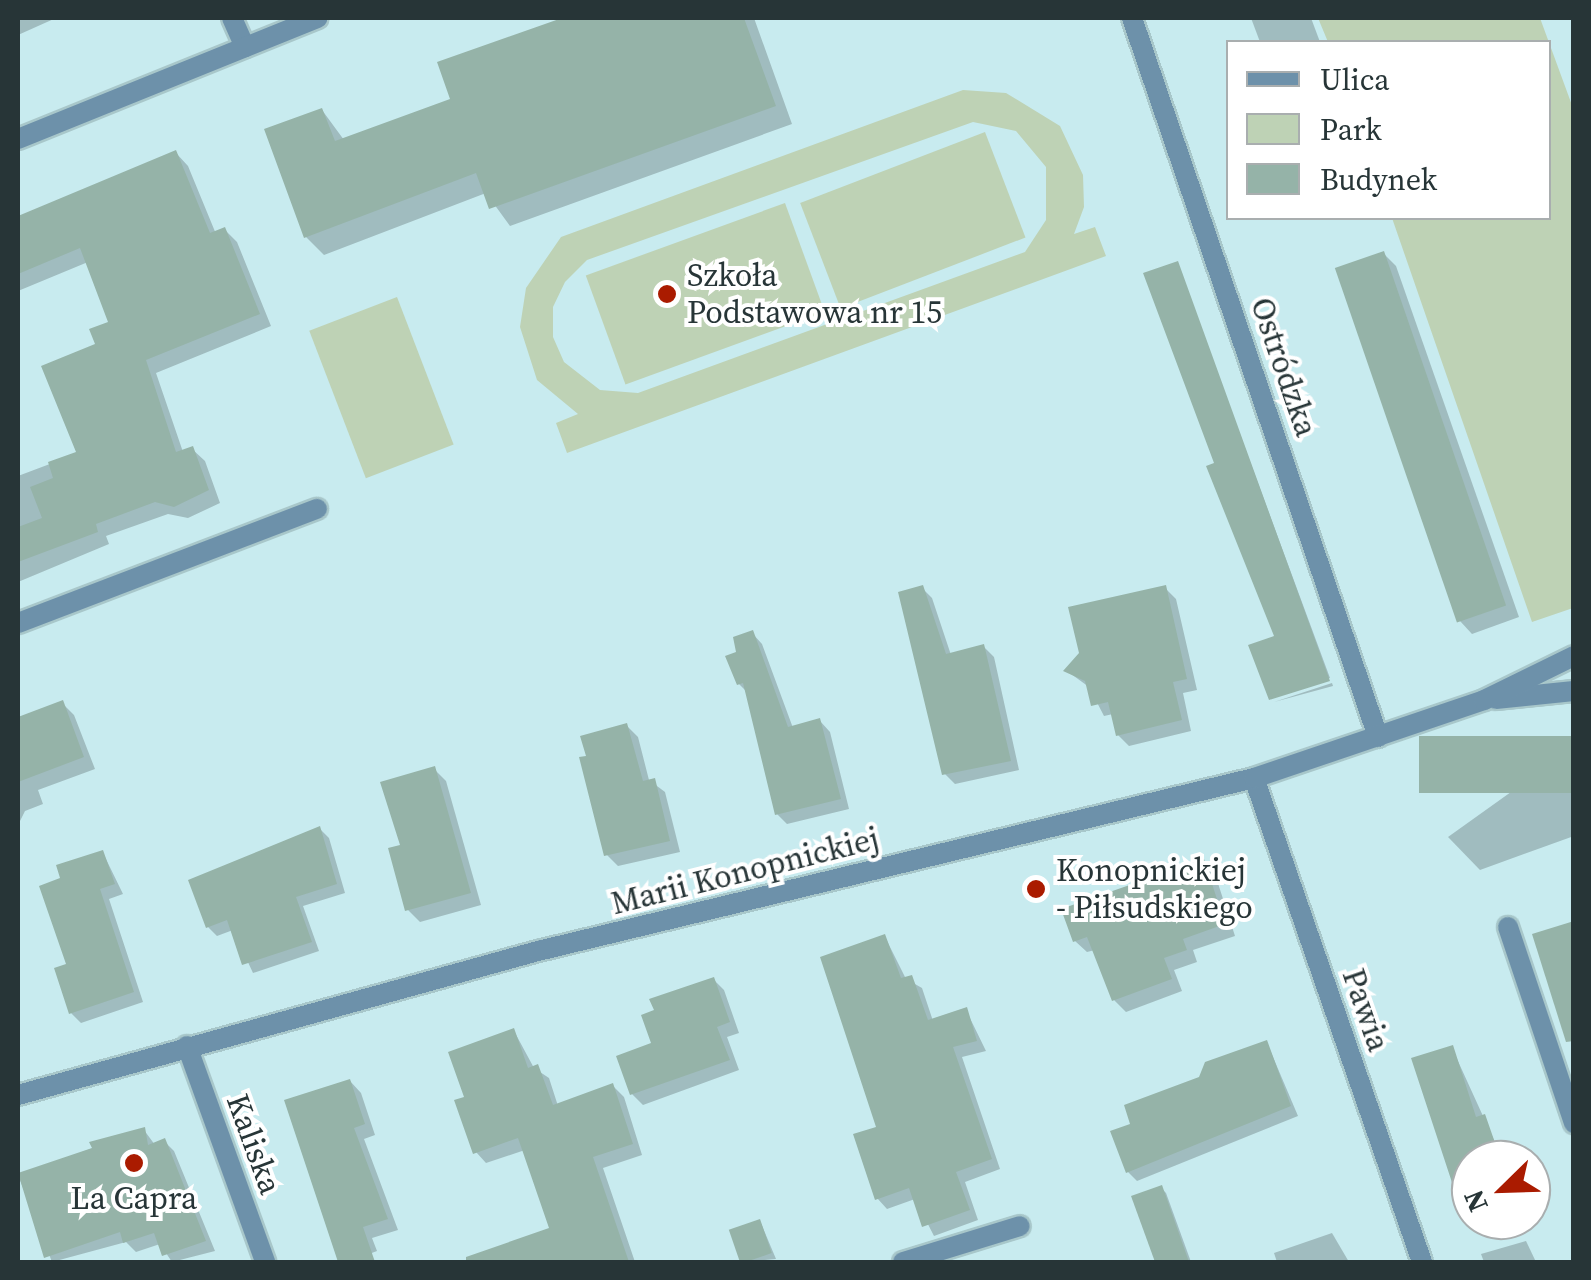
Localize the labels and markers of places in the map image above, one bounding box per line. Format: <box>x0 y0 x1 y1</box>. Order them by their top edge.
place label: Szkoła Podstawowa nr 15 <box>687 257 942 332</box>
marker: Szkoła Podstawowa nr 15 <box>656 283 678 305</box>
place label: Konopnickiej - Piłsudskiego <box>1056 852 1253 927</box>
marker: Konopnickiej - Piłsudskiego <box>1025 878 1047 900</box>
marker: La Capra <box>123 1152 145 1174</box>
place label: La Capra <box>71 1179 197 1217</box>

